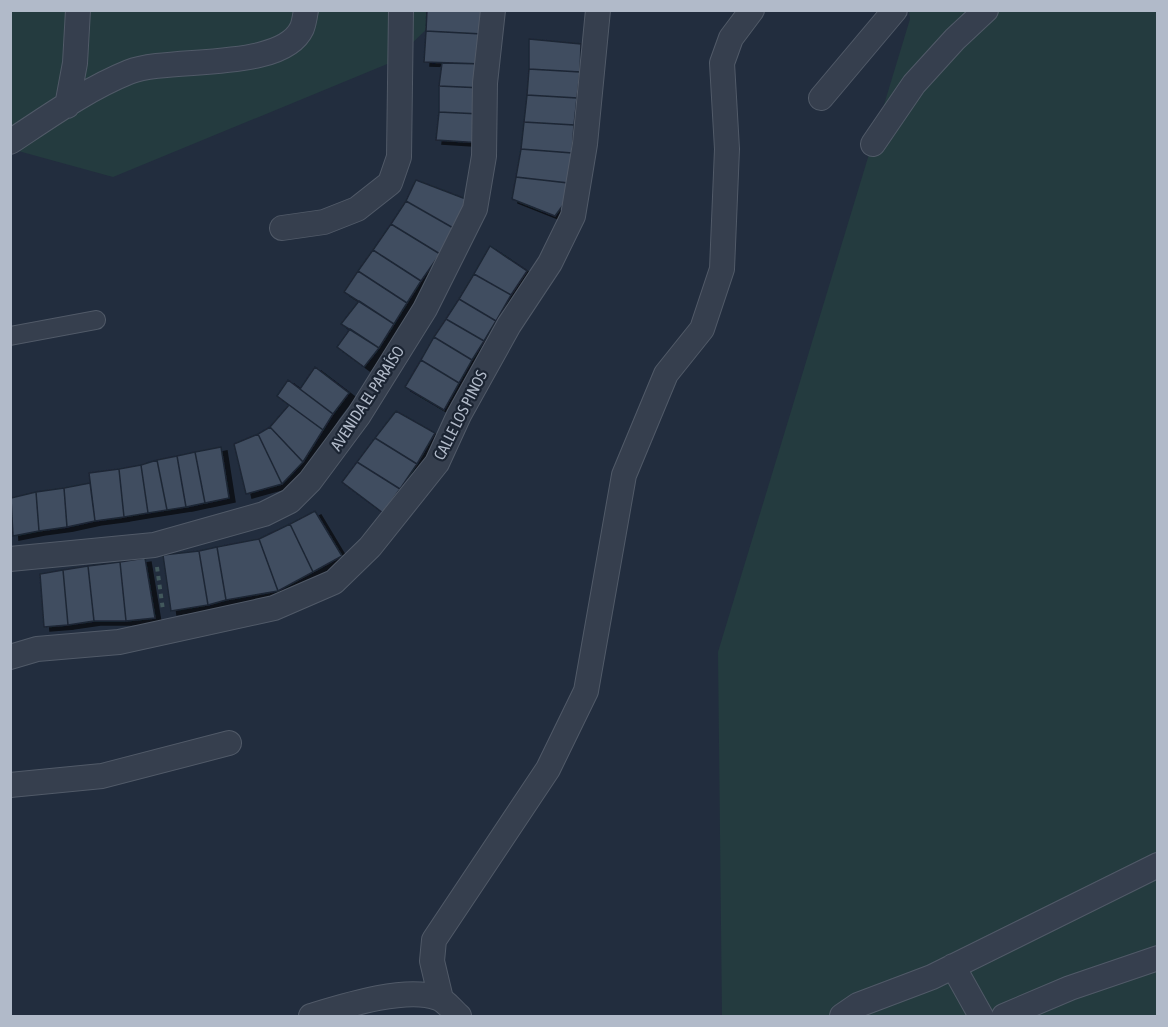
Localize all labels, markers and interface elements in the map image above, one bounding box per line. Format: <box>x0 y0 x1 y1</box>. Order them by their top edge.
street label: AVENIDA EL PARAÍSO <box>327 342 407 454</box>
street label: CALLE LOS PINOS <box>430 367 490 463</box>

